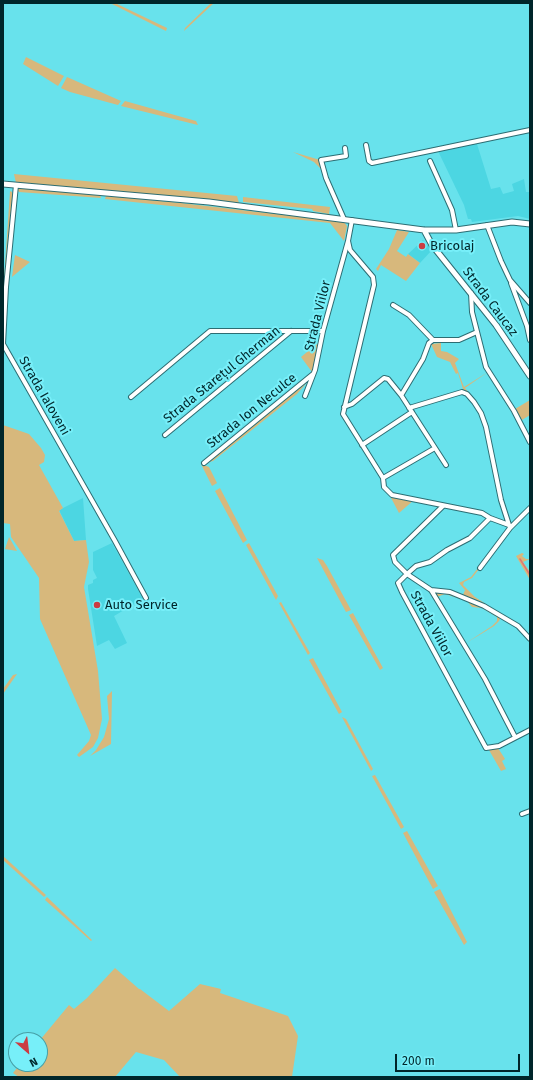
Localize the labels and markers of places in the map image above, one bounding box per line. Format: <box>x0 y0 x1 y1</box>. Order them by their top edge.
place label: Bricolaj <box>430 238 474 254</box>
marker: Bricolaj <box>417 241 427 251</box>
place label: Auto Service <box>105 597 178 613</box>
marker: Auto Service <box>92 600 102 610</box>

